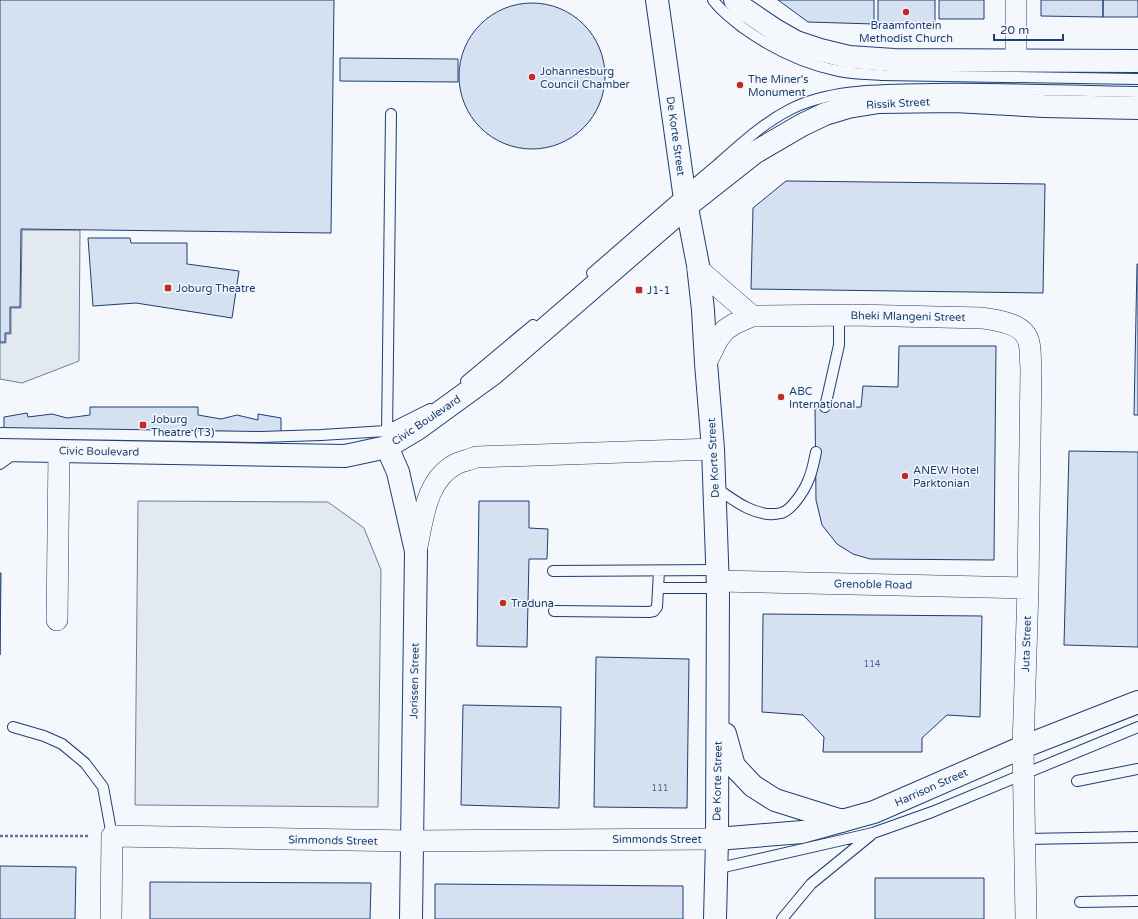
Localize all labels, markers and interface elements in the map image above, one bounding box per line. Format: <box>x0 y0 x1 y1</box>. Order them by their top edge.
marker: Braamfontein Methodist Church <box>901 7 911 17</box>
scale bar <box>994 16 1063 42</box>
place label: Braamfontein Methodist Church <box>859 19 953 45</box>
text: 20 m <box>1000 23 1029 37</box>
place label: Johannesburg Council Chamber <box>540 65 631 91</box>
marker: Johannesburg Council Chamber <box>527 72 537 82</box>
place label: The Miner's Monument <box>748 73 809 99</box>
marker: The Miner's Monument <box>735 80 745 90</box>
street label: Rissik Street <box>866 95 930 112</box>
street label: De Korte Street <box>663 96 688 177</box>
place label: Joburg Theatre <box>176 282 255 295</box>
marker: Joburg Theatre <box>163 283 173 293</box>
place label: J1-1 <box>647 284 670 297</box>
marker: J1-1 <box>634 285 644 295</box>
street label: Bheki Mlangeni Street <box>850 309 966 324</box>
place label: ABC International <box>789 385 855 411</box>
street label: Civic Boulevard <box>389 392 463 448</box>
marker: ABC International <box>776 392 786 402</box>
place label: Joburg Theatre (T3) <box>151 413 214 439</box>
street label: De Korte Street <box>705 418 722 498</box>
marker: Joburg Theatre (T3) <box>138 420 148 430</box>
street label: Civic Boulevard <box>59 444 139 459</box>
place label: ANEW Hotel Parktonian <box>913 464 979 490</box>
marker: ANEW Hotel Parktonian <box>900 471 910 481</box>
street label: Grenoble Road <box>834 577 912 592</box>
place label: Traduna <box>511 597 554 610</box>
marker: Traduna <box>498 598 508 608</box>
street label: Juta Street <box>1019 616 1034 672</box>
street label: Jorissen Street <box>407 643 422 719</box>
house number: 114 <box>864 659 881 670</box>
street label: De Korte Street <box>710 741 725 821</box>
street label: Harrison Street <box>893 766 970 809</box>
house number: 111 <box>652 783 668 794</box>
street label: Simmonds Street <box>288 833 378 848</box>
street label: Simmonds Street <box>612 833 702 846</box>

